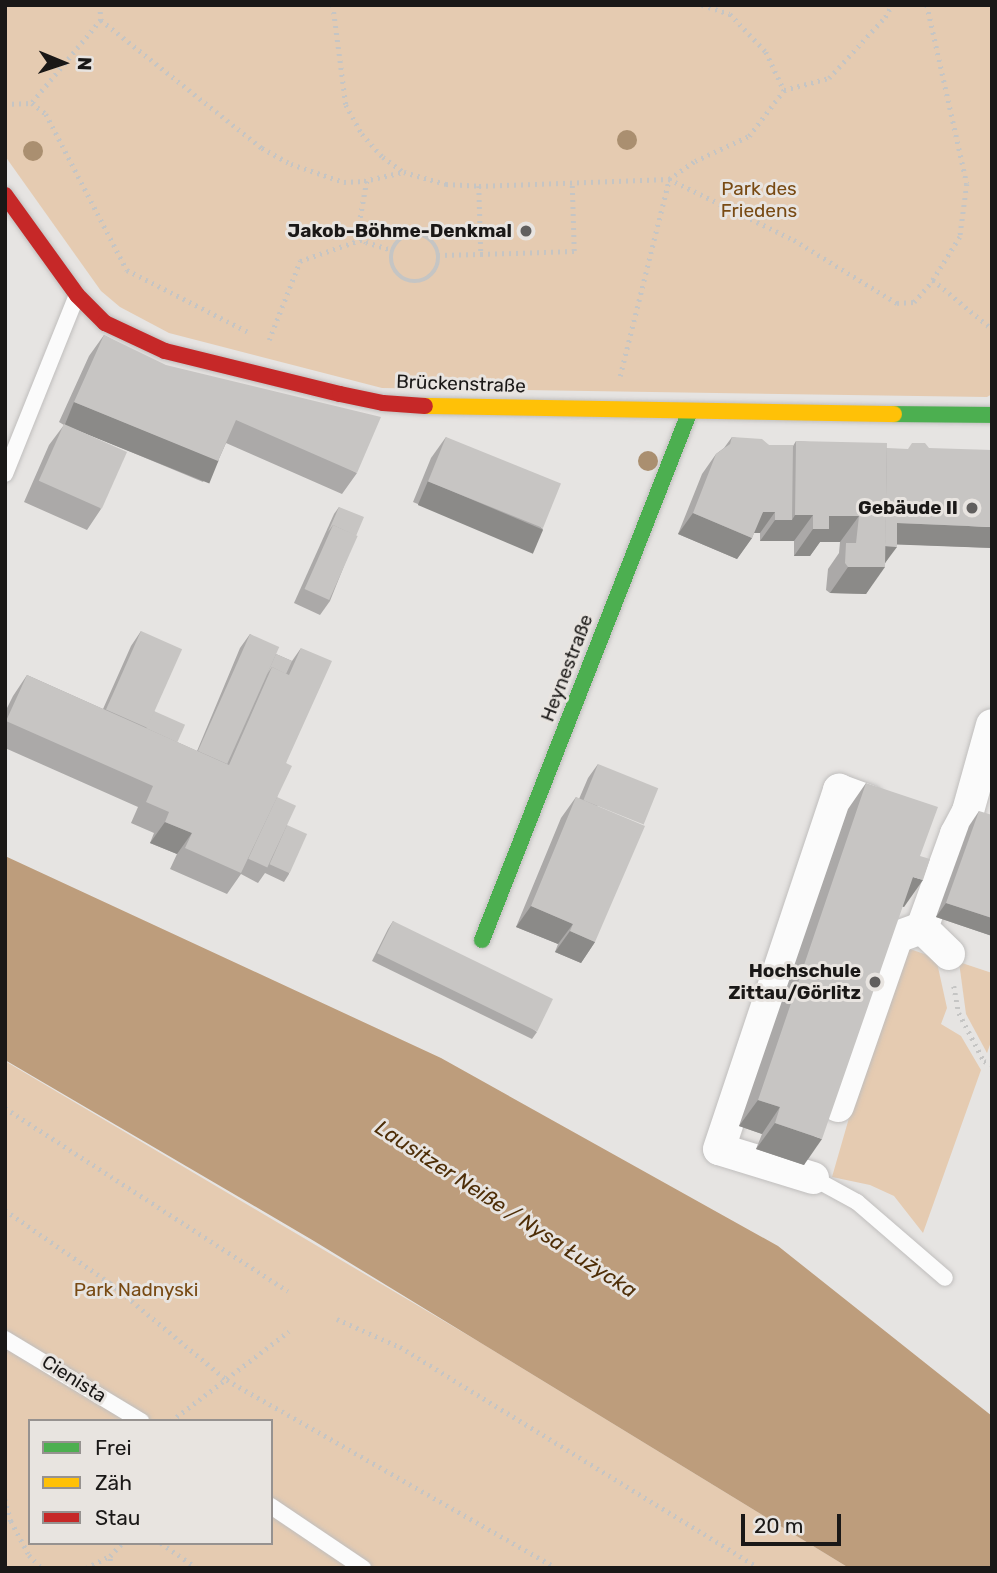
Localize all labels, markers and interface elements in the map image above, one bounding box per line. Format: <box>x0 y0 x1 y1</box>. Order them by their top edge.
north arrow <box>28 28 98 98</box>
text: N <box>73 57 96 71</box>
park label: Park des Friedens <box>721 178 797 222</box>
place label: Jakob-Böhme-Denkmal <box>288 220 512 242</box>
marker: Jakob-Böhme-Denkmal <box>518 223 534 239</box>
street label: Brückenstraße <box>396 370 526 398</box>
place label: Gebäude II <box>858 497 958 519</box>
marker: Gebäude II <box>964 500 980 516</box>
street label: Heynestraße <box>536 611 598 725</box>
place label: Hochschule Zittau/Görlitz <box>728 960 861 1004</box>
marker: Hochschule Zittau/Görlitz <box>867 974 883 990</box>
water label: Lausitzer Neiße / Nysa Łużycka <box>370 1115 642 1303</box>
park label: Park Nadnyski <box>74 1279 198 1301</box>
street label: Cienista <box>38 1350 110 1408</box>
legend <box>28 1419 273 1545</box>
text: Frei <box>95 1435 132 1460</box>
text: Zäh <box>95 1470 132 1495</box>
scale bar <box>745 1500 845 1544</box>
text: Stau <box>95 1505 141 1530</box>
text: 20 m <box>754 1513 803 1538</box>

